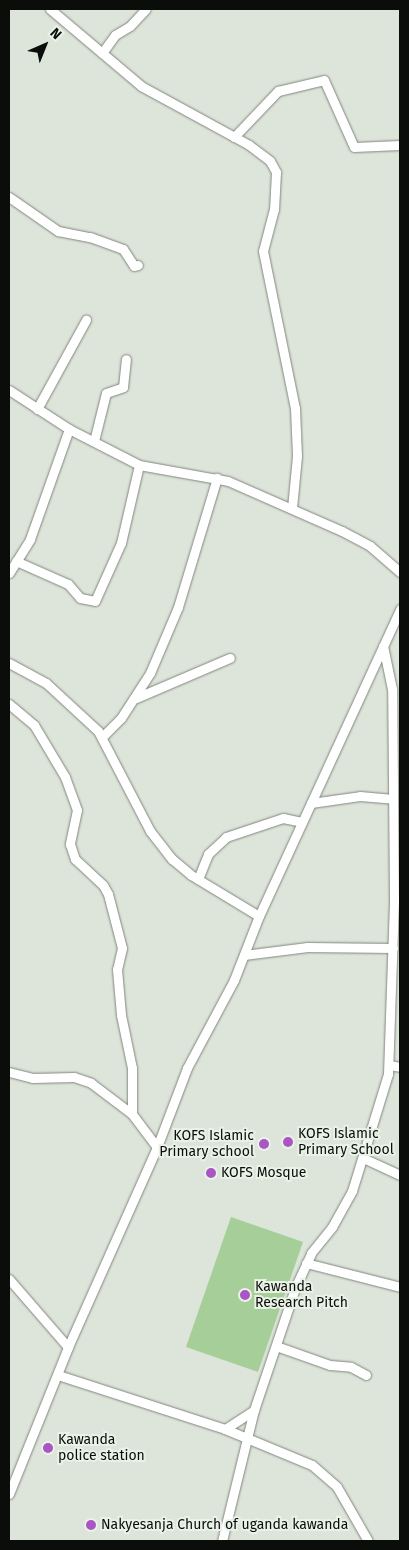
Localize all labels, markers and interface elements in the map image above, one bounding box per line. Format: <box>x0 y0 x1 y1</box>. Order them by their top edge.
north arrow <box>20 20 70 70</box>
text: N <box>47 25 65 43</box>
place label: KOFS Islamic Primary School <box>298 1126 394 1158</box>
place label: KOFS Islamic Primary school <box>159 1128 254 1160</box>
marker: KOFS Islamic Primary School <box>282 1136 294 1148</box>
marker: KOFS Islamic Primary school <box>258 1138 270 1150</box>
place label: KOFS Mosque <box>221 1165 306 1181</box>
marker: KOFS Mosque <box>205 1167 217 1179</box>
place label: Kawanda Research Pitch <box>255 1279 348 1311</box>
marker: Kawanda Research Pitch <box>239 1289 251 1301</box>
place label: Kawanda police station <box>58 1432 145 1464</box>
marker: Kawanda police station <box>42 1442 54 1454</box>
place label: Nakyesanja Church of uganda kawanda <box>101 1517 348 1533</box>
marker: Nakyesanja Church of uganda kawanda <box>85 1519 97 1531</box>

